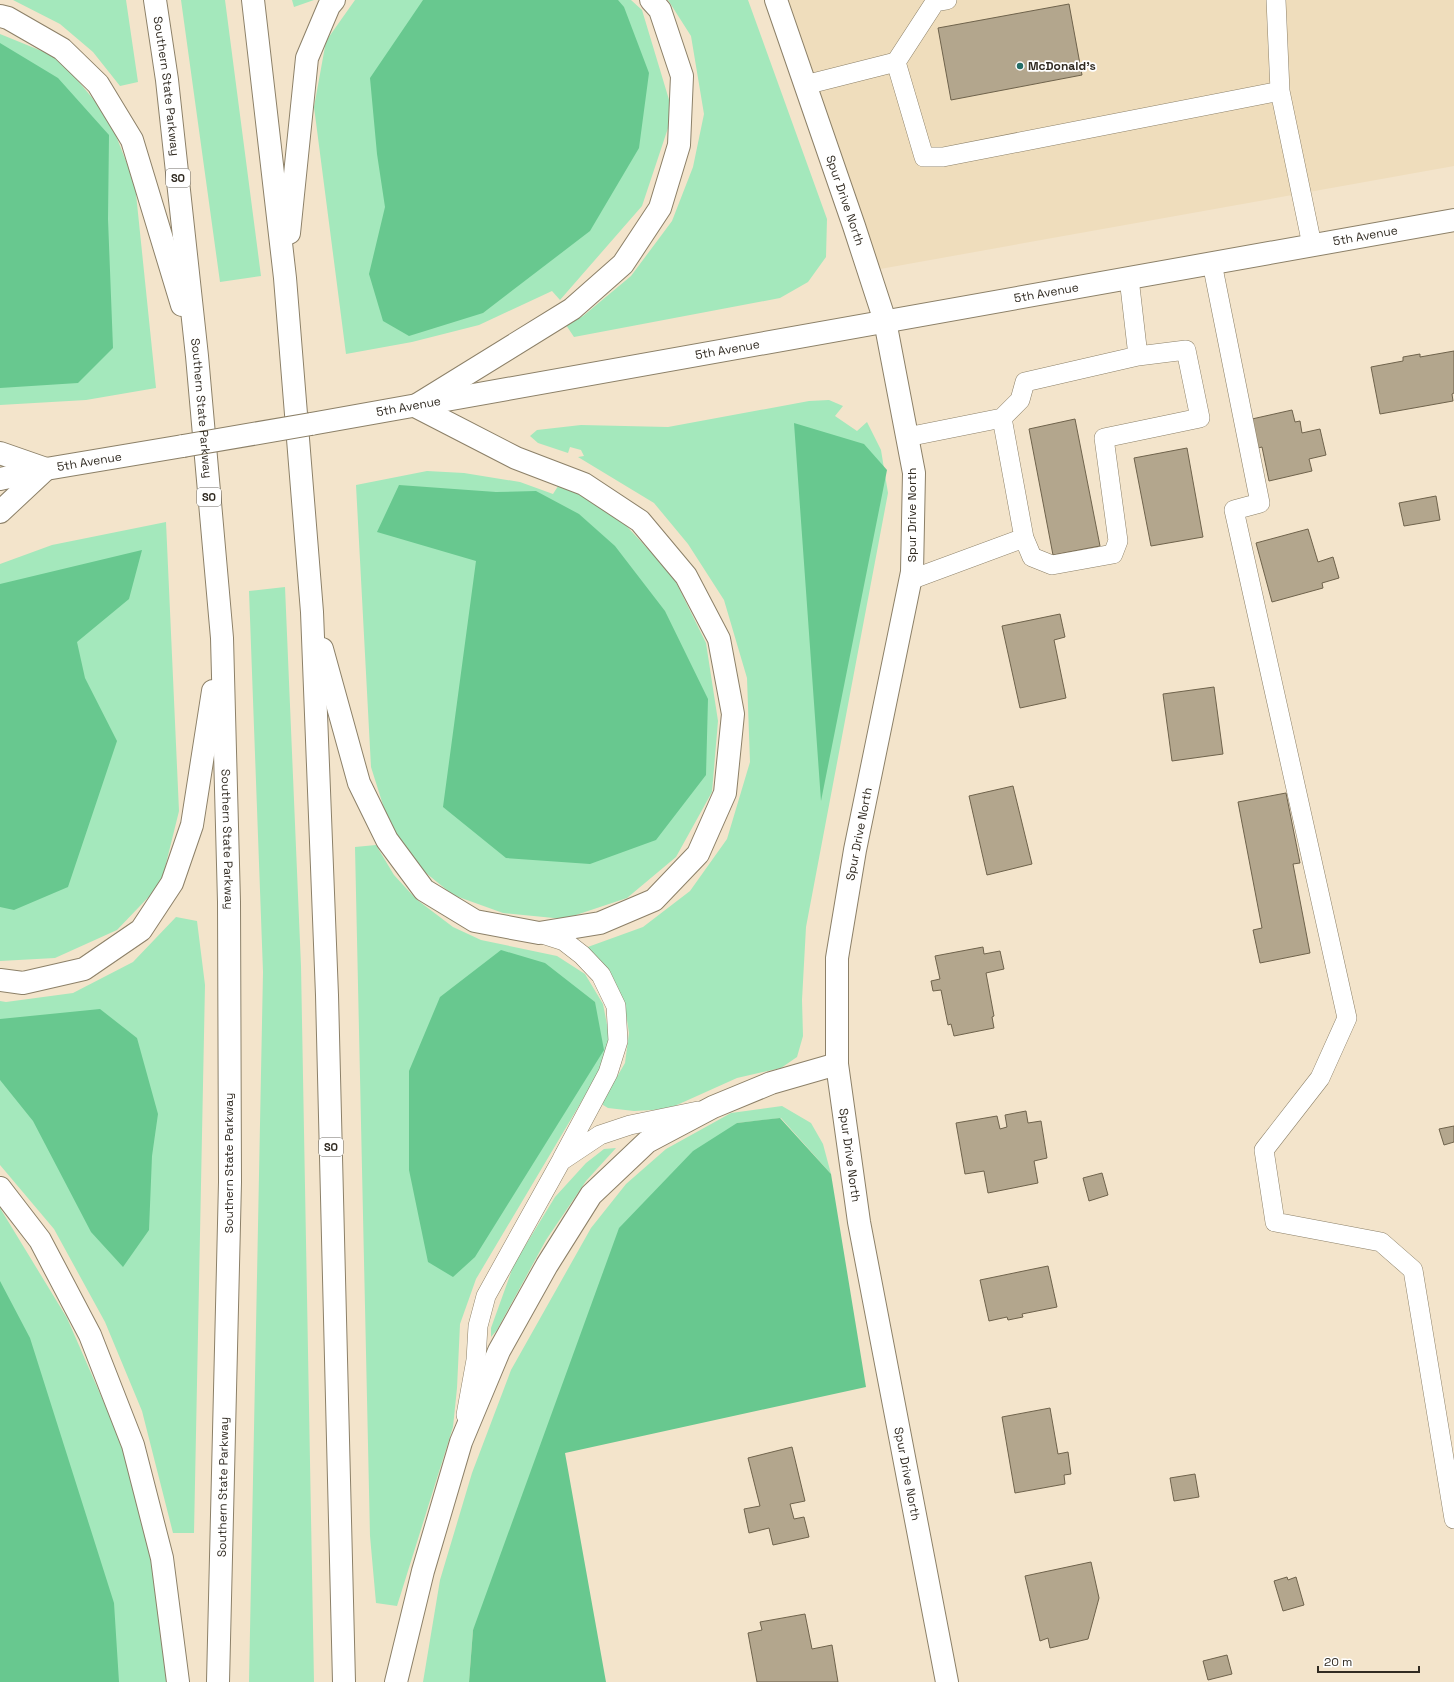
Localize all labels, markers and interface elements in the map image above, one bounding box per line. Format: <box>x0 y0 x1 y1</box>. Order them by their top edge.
street label: Southern State Parkway <box>150 15 183 157</box>
place label: McDonald's <box>1028 58 1096 74</box>
marker: McDonald's <box>1015 61 1025 71</box>
street label: Spur Drive North <box>822 153 868 248</box>
road number: SO <box>166 169 190 187</box>
street label: 5th Avenue <box>1332 222 1399 249</box>
street label: 5th Avenue <box>1013 279 1080 306</box>
street label: 5th Avenue <box>694 336 761 363</box>
street label: Southern State Parkway <box>187 337 216 479</box>
street label: 5th Avenue <box>375 393 442 420</box>
street label: 5th Avenue <box>56 448 123 475</box>
street label: Spur Drive North <box>904 468 920 562</box>
road number: SO <box>197 488 221 506</box>
street label: Southern State Parkway <box>217 769 237 910</box>
street label: Spur Drive North <box>842 786 876 882</box>
street label: Southern State Parkway <box>221 1093 237 1233</box>
street label: Spur Drive North <box>835 1107 864 1203</box>
road number: SO <box>319 1138 343 1156</box>
street label: Southern State Parkway <box>214 1417 232 1557</box>
street label: Spur Drive North <box>890 1426 924 1522</box>
scale bar <box>1318 1648 1419 1674</box>
text: 20 m <box>1324 1654 1352 1670</box>

